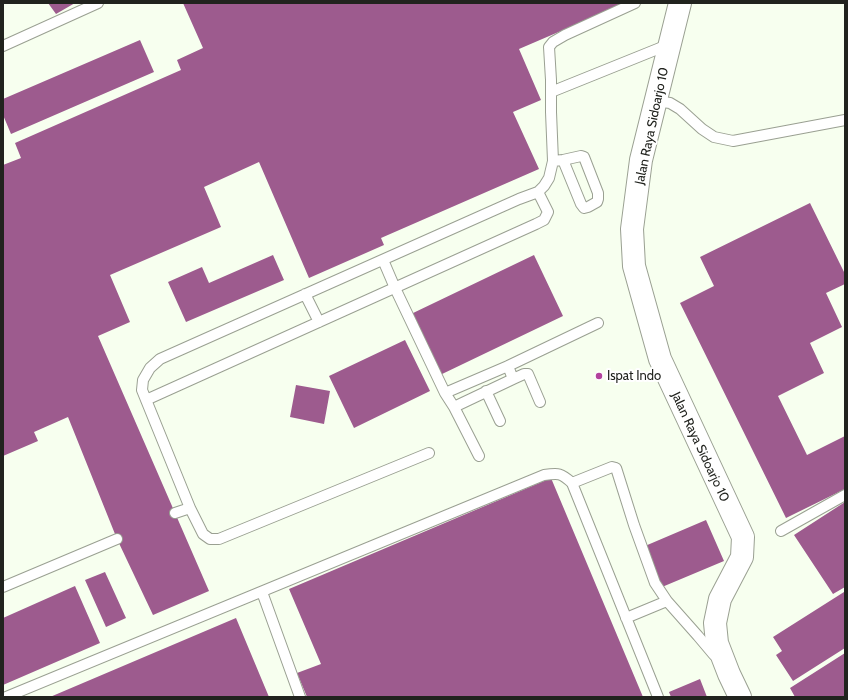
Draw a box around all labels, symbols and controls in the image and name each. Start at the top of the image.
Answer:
street label: Jalan Raya Sidoarjo 10 [632,66,672,186]
place label: Ispat Indo [607,368,661,384]
marker: Ispat Indo [594,371,604,381]
street label: Jalan Raya Sidoarjo 10 [668,390,732,504]

